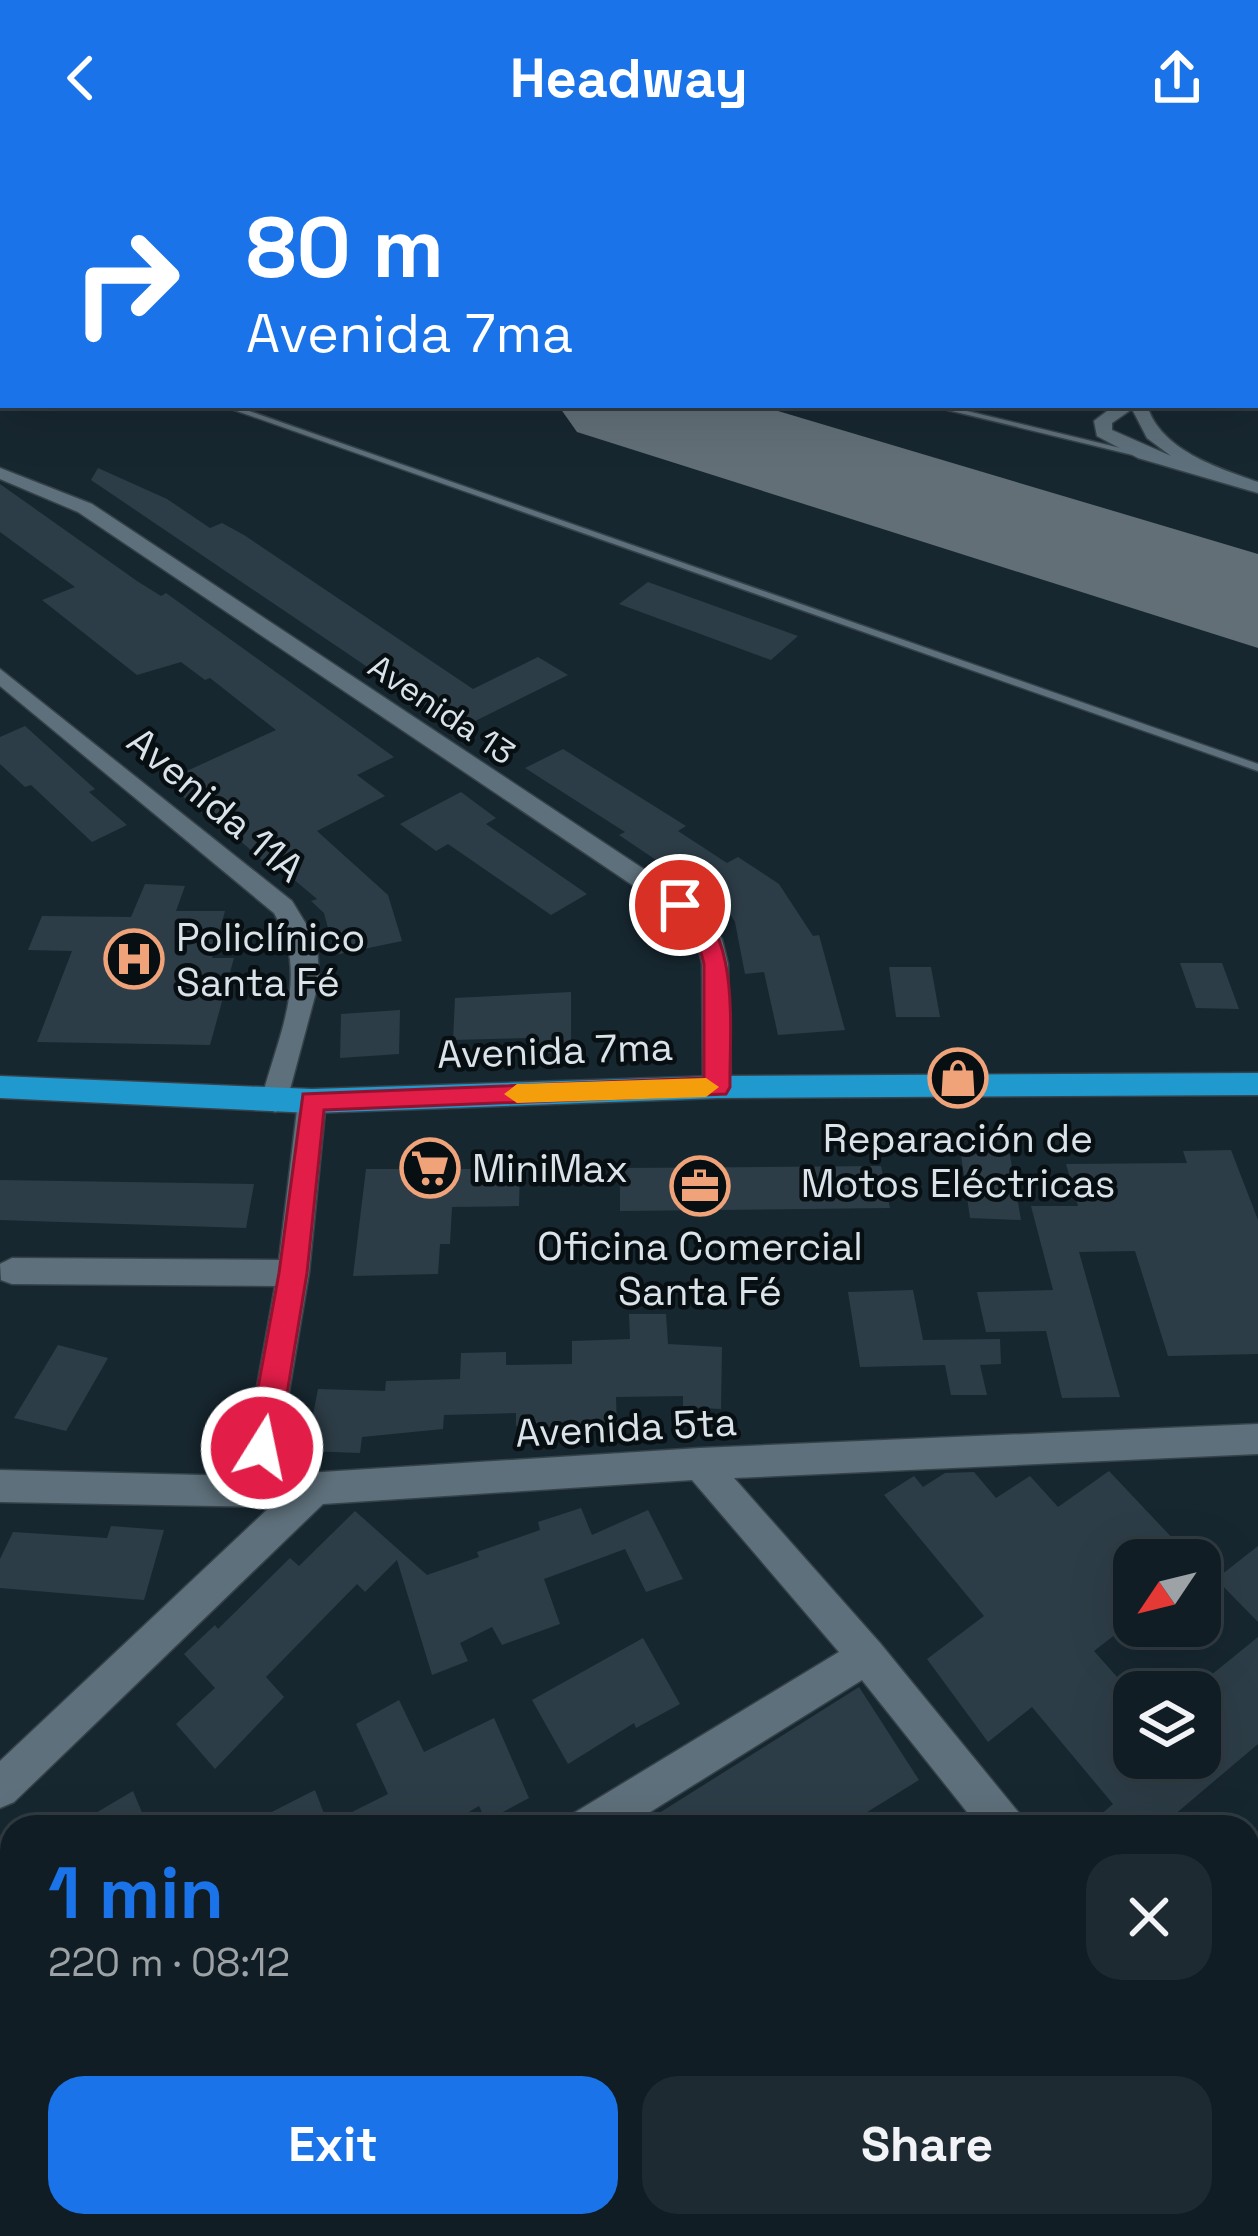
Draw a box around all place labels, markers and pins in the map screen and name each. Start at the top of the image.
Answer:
pin [629,854,731,956]
place label: Policlínico Santa Fé [176,913,365,1007]
hospital icon: Policlínico Santa Fé [103,928,165,990]
shop icon: Reparación de Motos Eléctricas [927,1047,989,1109]
place label: Reparación de Motos Eléctricas [801,1114,1115,1208]
supermarket icon: MiniMax [399,1137,461,1199]
place label: MiniMax [472,1144,628,1193]
office icon: Oficina Comercial Santa Fé [669,1155,731,1217]
place label: Oficina Comercial Santa Fé [537,1222,863,1316]

